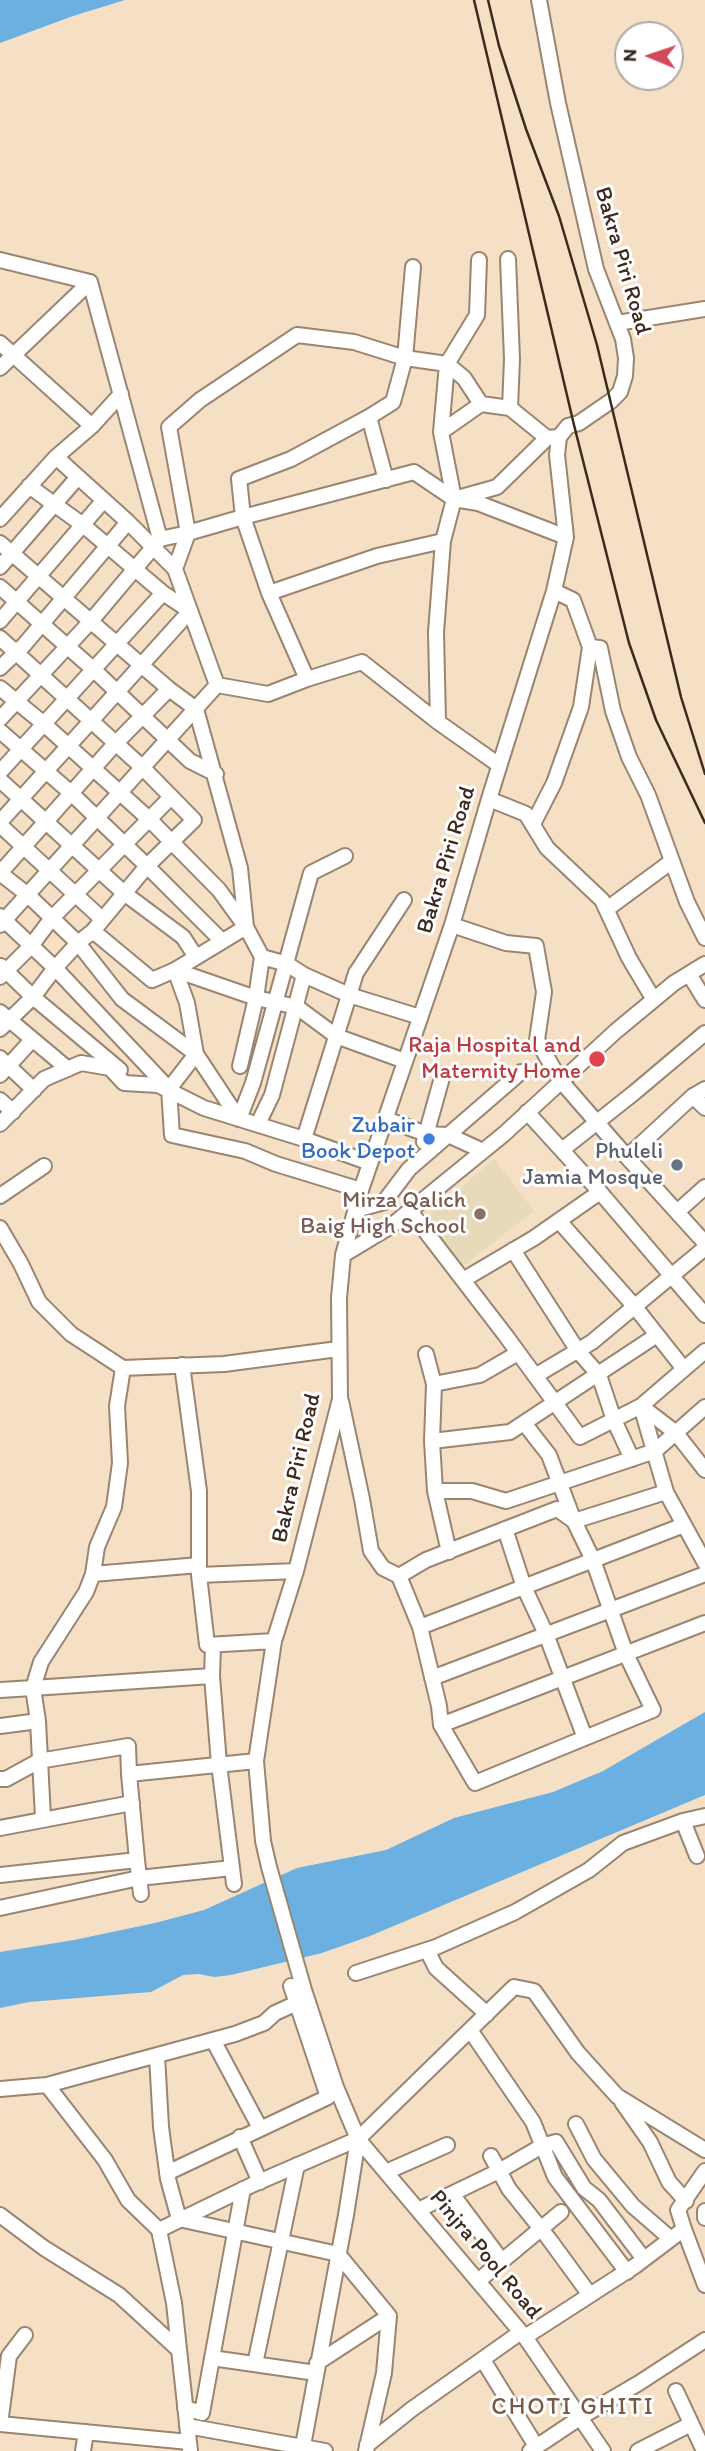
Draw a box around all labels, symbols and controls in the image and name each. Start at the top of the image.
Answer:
north arrow [614,21,684,91]
text: N [618,49,641,62]
street label: Bakra Piri Road [588,184,656,338]
street label: Bakra Piri Road [411,783,483,937]
place label: Raja Hospital and Maternity Home [408,1032,581,1086]
marker: Raja Hospital and Maternity Home [587,1049,607,1069]
place label: Zubair Book Depot [301,1112,415,1166]
marker: Zubair Book Depot [421,1131,437,1147]
place label: Phuleli Jamia Mosque [522,1138,663,1192]
marker: Phuleli Jamia Mosque [669,1157,685,1173]
place label: Mirza Qalich Baig High School [300,1187,466,1241]
marker: Mirza Qalich Baig High School [472,1206,488,1222]
street label: Bakra Piri Road [266,1391,328,1545]
street label: Pinjra Pool Road [423,2185,547,2325]
district label: CHOTI GHITI [495,2394,651,2422]

